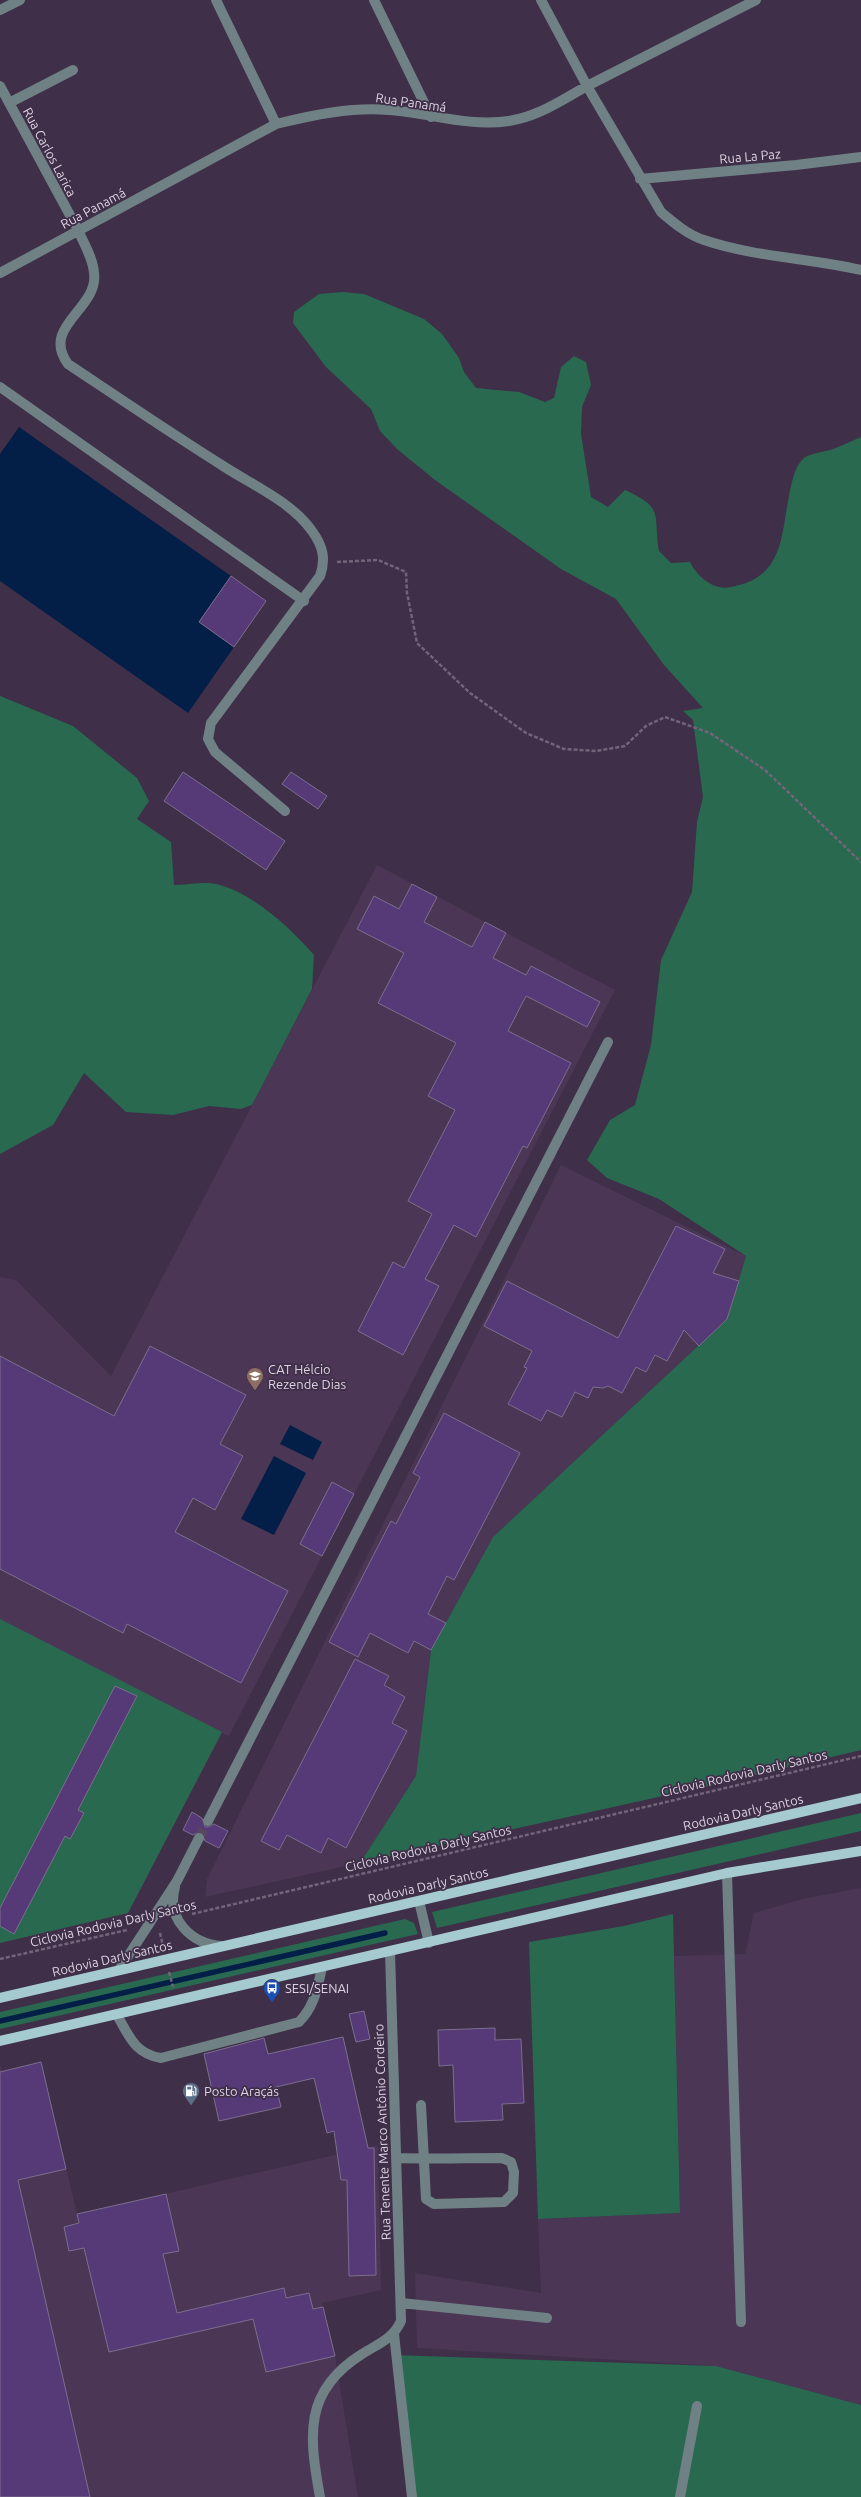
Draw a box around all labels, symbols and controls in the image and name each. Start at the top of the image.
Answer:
street label: Rua Panamá [375,90,447,114]
street label: Rua Carlos Larica [21,105,79,199]
street label: Rua La Paz [719,146,781,166]
street label: Rua Panamá [58,185,128,231]
place label: CAT Hélcio Rezende Dias [268,1362,346,1391]
school or university icon: CAT Hélcio Rezende Dias [245,1366,265,1391]
street label: Ciclovia Rodovia Darly Santos [660,1747,829,1799]
street label: Rodovia Darly Santos [682,1791,805,1833]
street label: Ciclovia Rodovia Darly Santos [344,1822,513,1874]
street label: Rodovia Darly Santos [367,1864,490,1906]
street label: Ciclovia Rodovia Darly Santos [29,1897,198,1949]
street label: Rodovia Darly Santos [51,1937,174,1979]
bus stop icon: SESI/SENAI [262,1978,282,2003]
place label: SESI/SENAI [285,1981,349,1995]
street label: Rua Tenente Marco Antônio Cordeiro [371,2024,393,2240]
fuel station icon: Posto Araçás [181,2081,201,2106]
place label: Posto Araçás [204,2084,279,2098]

